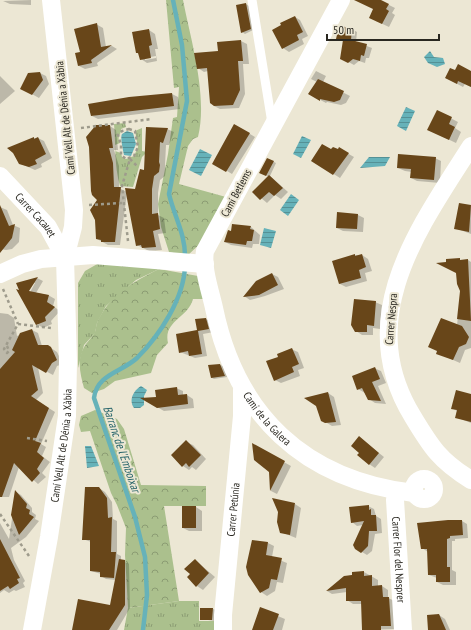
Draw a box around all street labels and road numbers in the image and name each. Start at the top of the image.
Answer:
street label: Camí Vell Alt de Dénia a Xàbia [52,61,78,175]
street label: Camí Betlems [218,167,254,219]
street label: Carrer Cacauet [12,190,59,240]
street label: Carrer Nespra [382,293,400,345]
street label: Camí Vell Alt de Dénia a Xàbia [47,389,74,503]
street label: Camí de la Galera [240,389,294,448]
street label: Carrer Petúnia [224,482,243,537]
street label: Carrer Flor del Nesprer [389,516,408,603]

